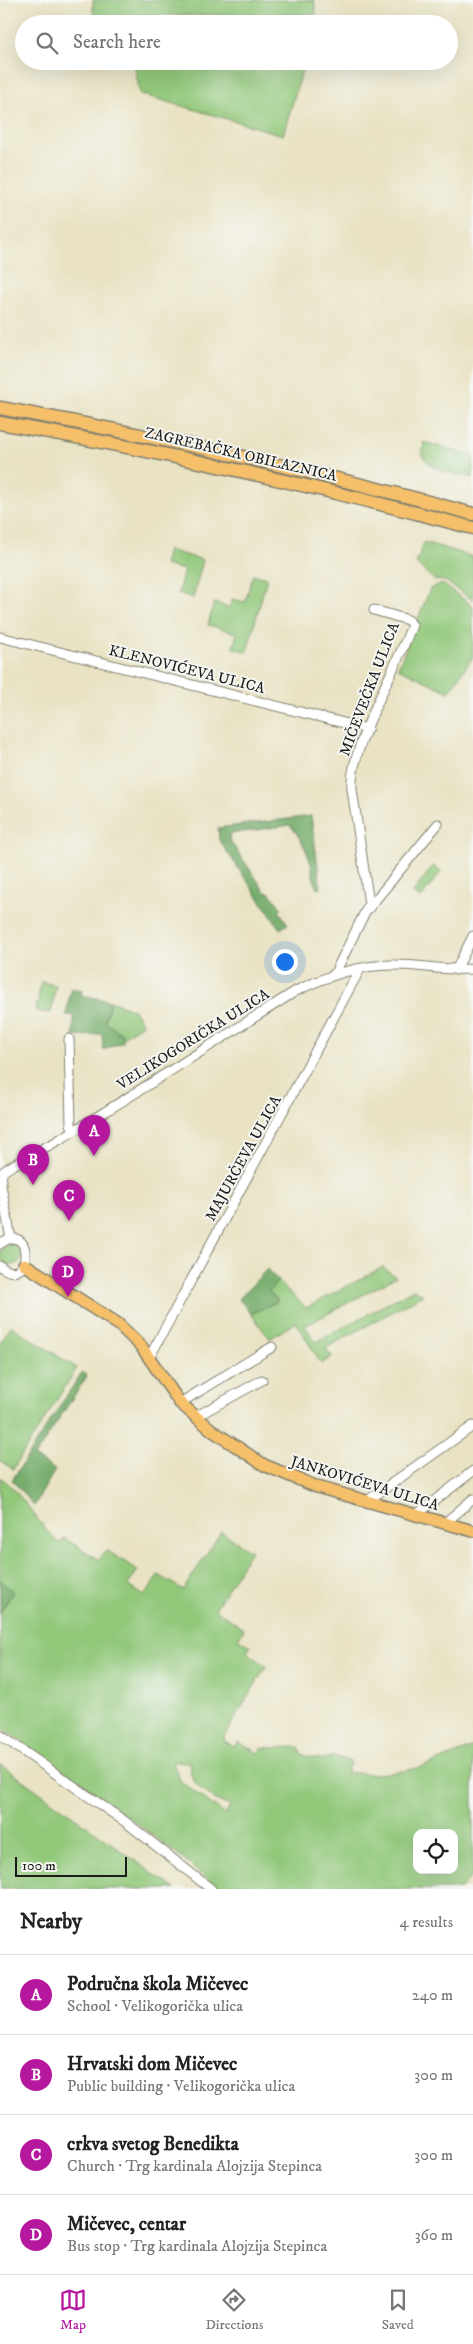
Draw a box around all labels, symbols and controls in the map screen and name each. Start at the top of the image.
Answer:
search box [15,15,458,70]
icon: search [33,29,61,57]
text: Search here [73,31,161,54]
street label: ZAGREBAČKA OBILAZNICA [143,422,339,486]
street label: MIČEVEČKA ULICA [334,619,404,759]
street label: KLENOVIĆEVA ULICA [107,640,268,698]
your location [272,949,298,975]
street label: VELIKOGORIČKA ULICA [112,984,273,1095]
street label: MAJURČEVA ULICA [200,1091,286,1224]
pin: A [78,1115,110,1156]
pin: B [17,1144,49,1185]
pin: C [53,1180,85,1221]
pin: D [52,1256,84,1297]
street label: JANKOVIĆEVA ULICA [287,1450,442,1515]
map controls [413,1829,458,1874]
button: locate [413,1829,458,1874]
scale bar [15,1854,128,1877]
text: 100 m [22,1857,56,1875]
text: Nearby [20,1909,82,1935]
text: 4 results [400,1912,453,1932]
text: Područna škola Mičevec [67,1973,248,1996]
text: A [31,1985,41,2005]
text: 240 m [412,1985,453,2005]
text: School · Velikogorička ulica [67,1996,243,2016]
text: Hrvatski dom Mičevec [67,2053,237,2076]
text: B [31,2065,41,2085]
text: 300 m [414,2065,453,2085]
text: Public building · Velikogorička ulica [67,2076,295,2096]
text: crkva svetog Benedikta [67,2133,239,2156]
text: C [31,2145,41,2165]
text: 300 m [414,2145,453,2165]
text: Church · Trg kardinala Alojzija Stepinca [67,2156,322,2176]
text: Mičevec, centar [67,2213,186,2236]
text: D [30,2225,42,2245]
text: 360 m [415,2225,453,2245]
text: Bus stop · Trg kardinala Alojzija Stepinca [67,2236,327,2256]
tab: Map [59,2286,87,2334]
tab: Directions [205,2286,263,2334]
tab: Saved [382,2286,414,2334]

